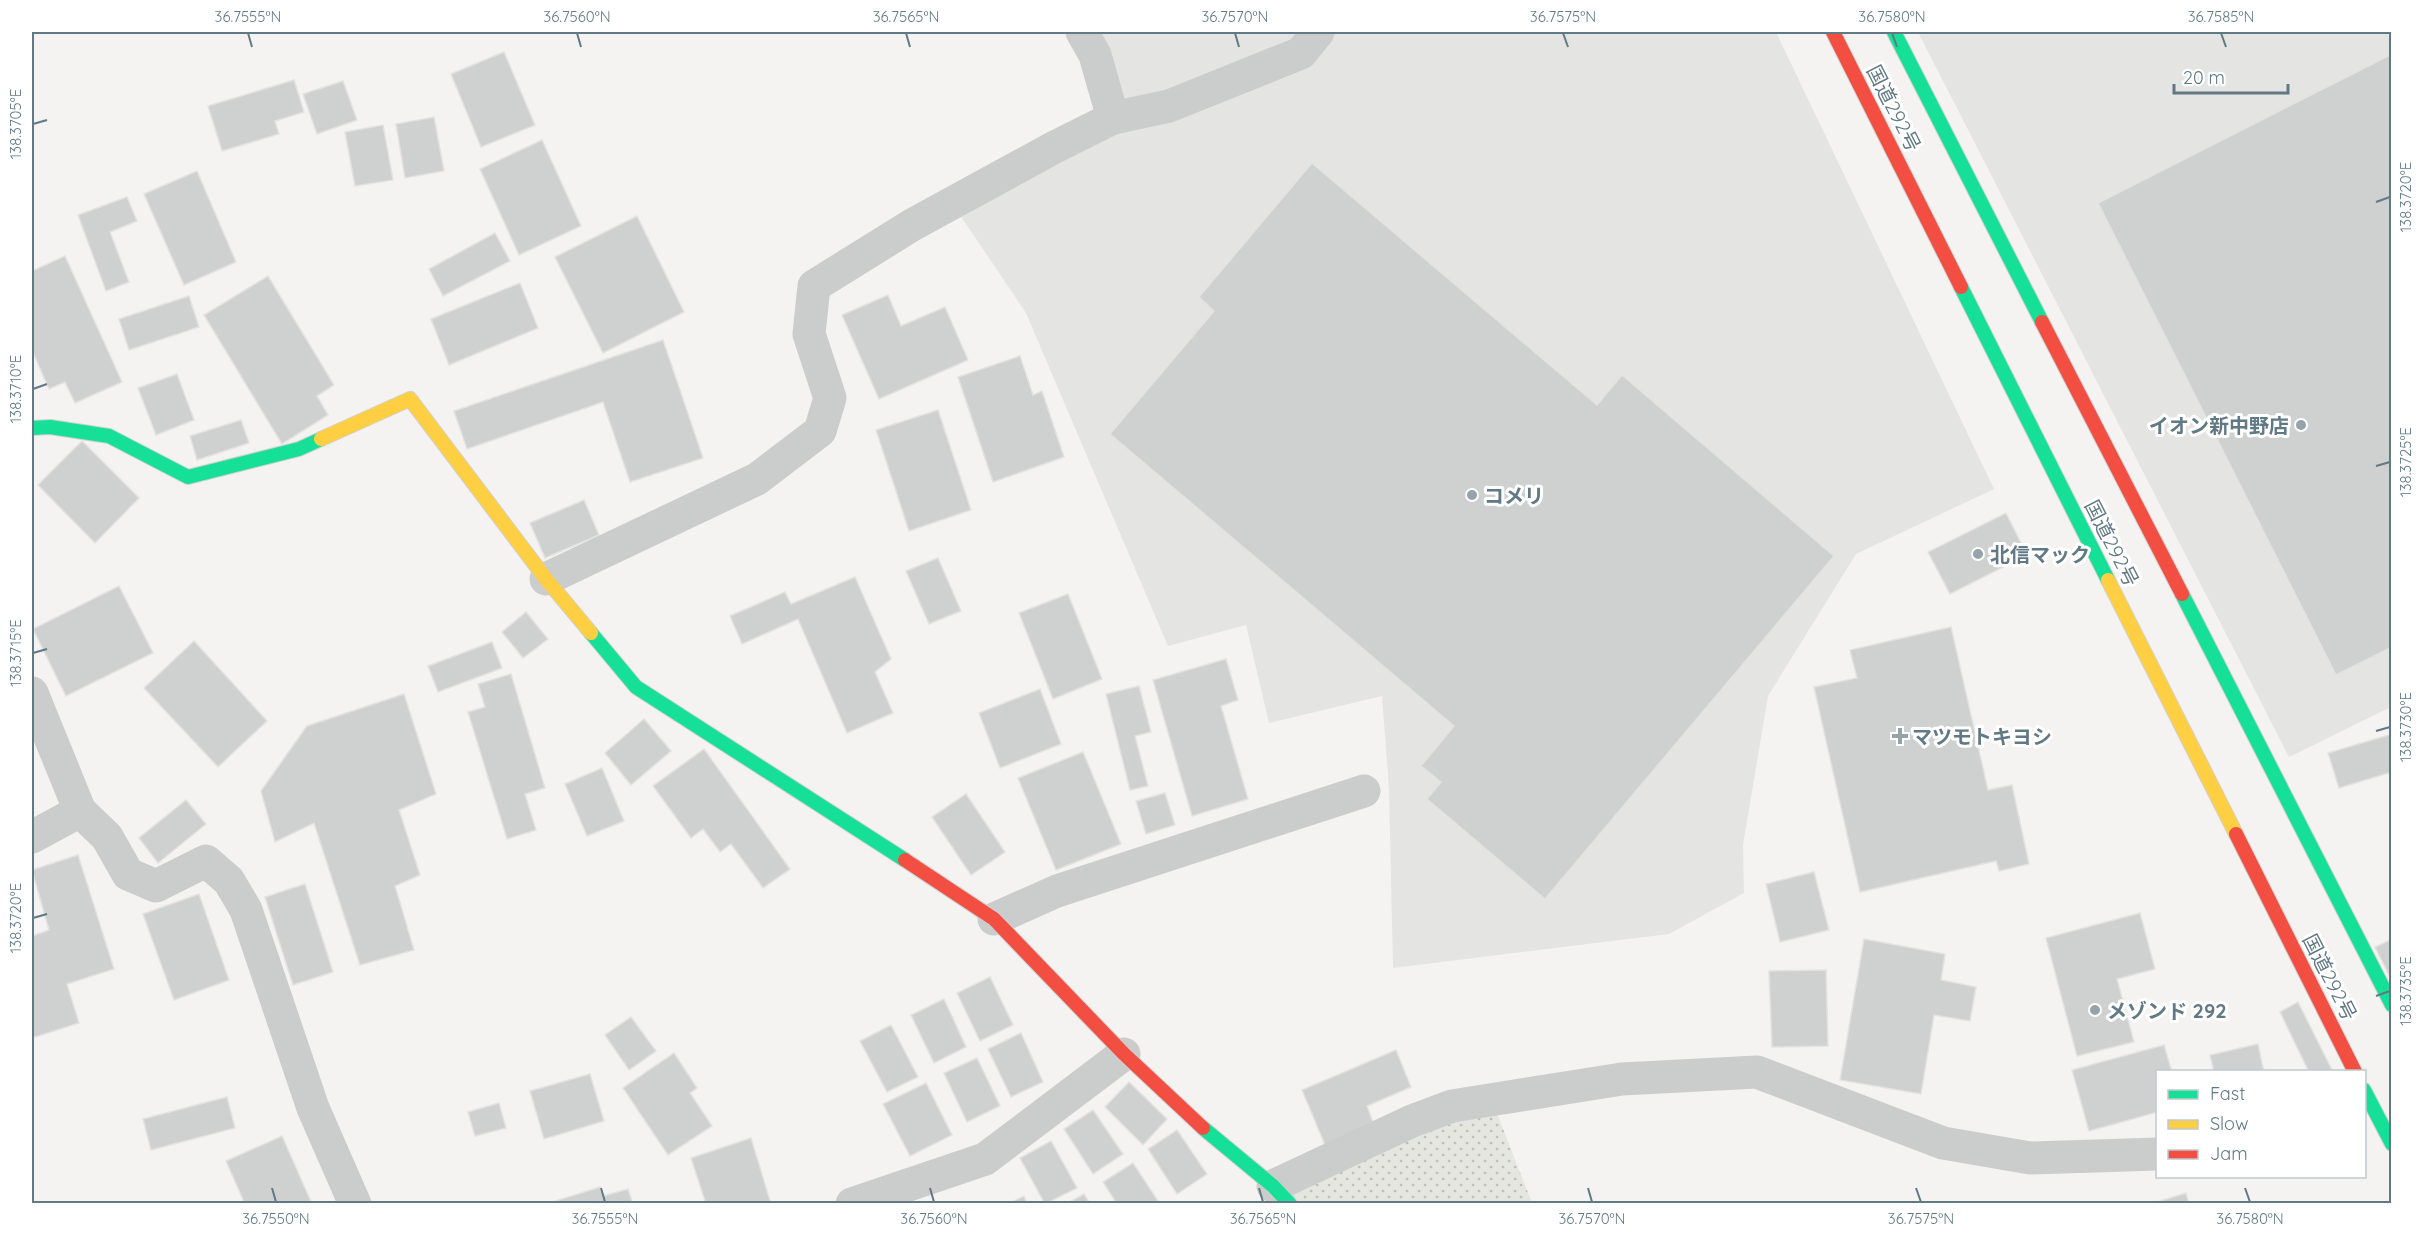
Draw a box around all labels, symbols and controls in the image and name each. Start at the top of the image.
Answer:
text: 36.7555°N [215,7,281,26]
text: 36.7560°N [543,7,611,26]
text: 36.7565°N [873,7,939,26]
text: 36.7570°N [1201,7,1269,26]
text: 36.7575°N [1530,7,1596,26]
text: 36.7580°N [1858,7,1926,26]
text: 36.7585°N [2188,7,2254,26]
scale bar [2174,57,2288,95]
street label: 国道292号 [1862,61,1926,155]
text: 20 m [2183,66,2225,89]
text: 138.3705°E [6,89,25,159]
text: 138.3720°E [2396,162,2415,232]
text: 138.3710°E [6,355,25,423]
place label: イオン新中野店 [2149,413,2289,438]
marker: イオン新中野店 [2294,418,2308,432]
text: 138.3725°E [2396,427,2415,497]
place label: コメリ [1484,483,1544,508]
marker: コメリ [1465,488,1479,502]
street label: 国道292号 [2080,496,2144,590]
place label: 北信マック [1990,542,2090,567]
marker: 北信マック [1971,547,1985,561]
text: 138.3715°E [6,619,25,687]
text: 138.3730°E [2396,692,2415,762]
place label: マツモトキヨシ [1912,724,2052,749]
marker: マツモトキヨシ [1893,729,1907,743]
text: 138.3720°E [6,883,25,953]
street label: 国道292号 [2298,930,2362,1024]
text: 138.3735°E [2396,956,2415,1026]
place label: メゾンド 292 [2107,998,2227,1023]
marker: メゾンド 292 [2088,1003,2102,1017]
legend [2156,1070,2366,1178]
text: Fast [2210,1082,2245,1105]
text: Slow [2210,1112,2248,1135]
text: Jam [2210,1142,2248,1165]
text: 36.7550°N [242,1209,310,1228]
text: 36.7555°N [572,1209,638,1228]
text: 36.7560°N [900,1209,968,1228]
text: 36.7565°N [1230,1209,1296,1228]
text: 36.7570°N [1558,1209,1626,1228]
text: 36.7575°N [1888,1209,1954,1228]
text: 36.7580°N [2216,1209,2284,1228]

